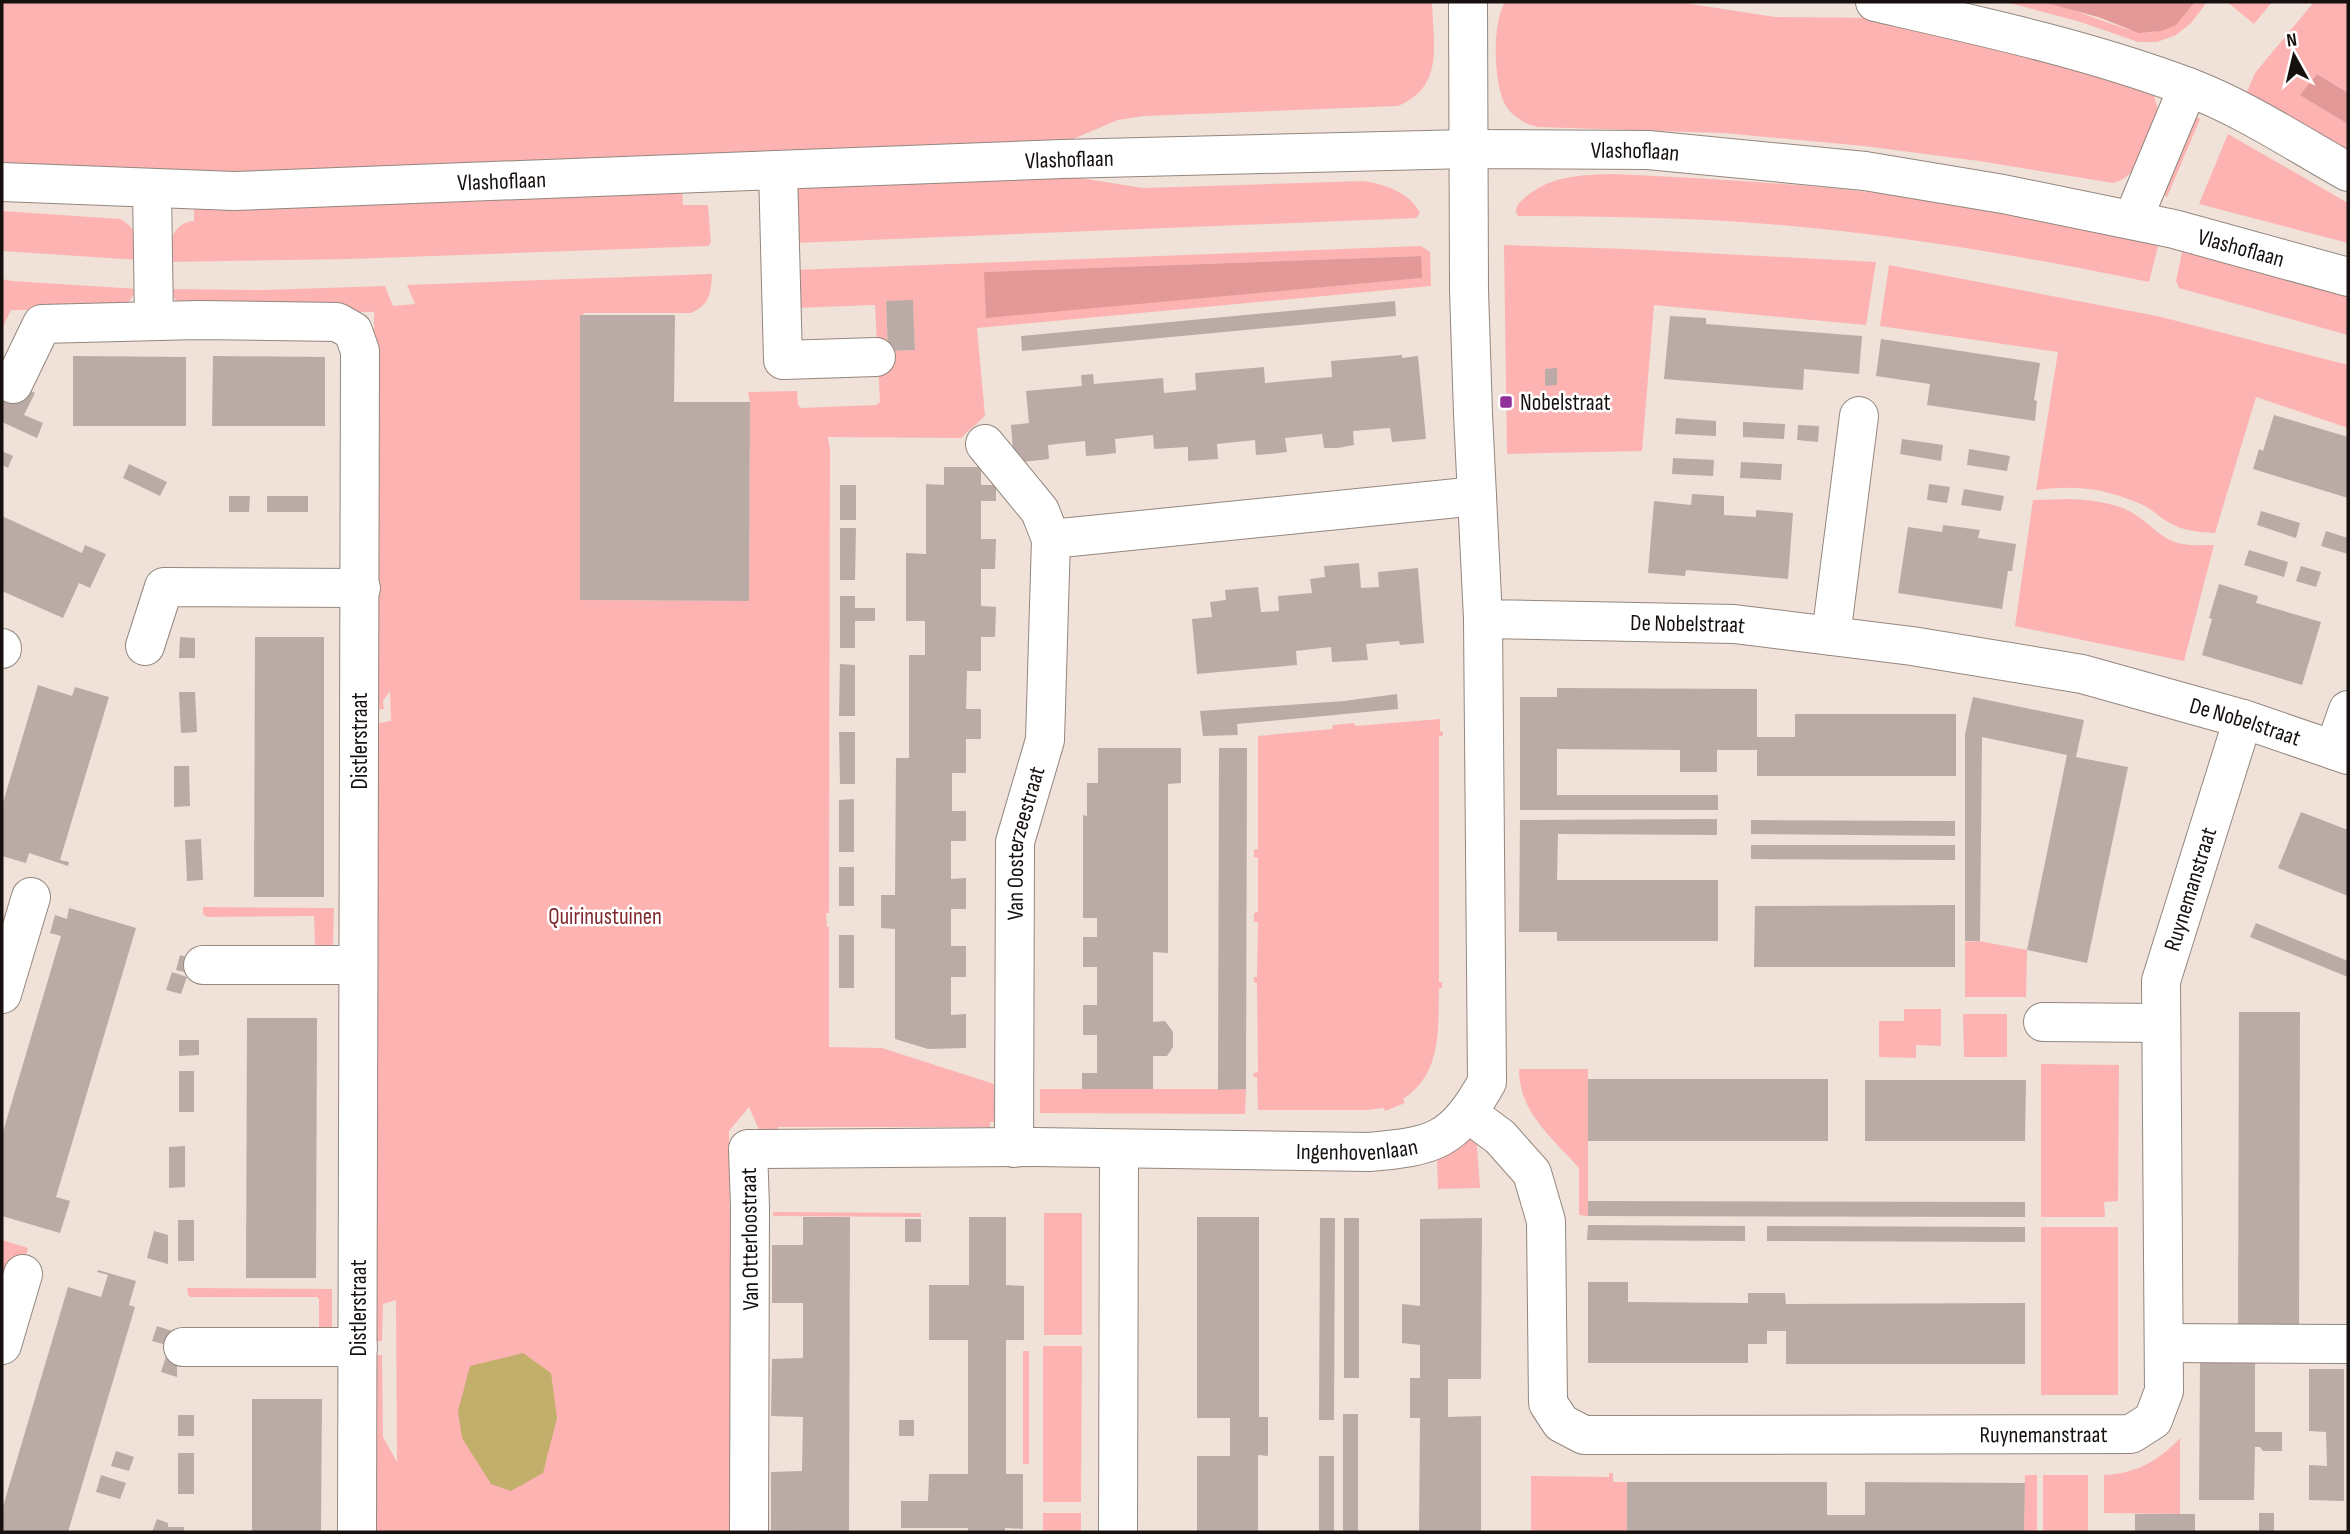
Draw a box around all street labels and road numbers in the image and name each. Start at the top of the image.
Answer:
street label: Vlashoflaan [1591,137,1681,168]
street label: Vlashoflaan [1024,145,1114,175]
street label: Vlashoflaan [457,166,547,197]
street label: Vlashoflaan [2194,223,2287,274]
street label: De Nobelstraat [1630,609,1747,640]
street label: De Nobelstraat [2186,692,2304,753]
street label: Distlerstraat [346,693,374,789]
street label: Van Oosterzeestraat [1002,763,1051,920]
street label: Ruynemanstraat [2158,824,2223,955]
street label: Ingenhovenlaan [1296,1133,1420,1167]
street label: Van Otterloostraat [735,1167,765,1311]
street label: Distlerstraat [345,1260,373,1356]
street label: Ruynemanstraat [1979,1421,2107,1449]

